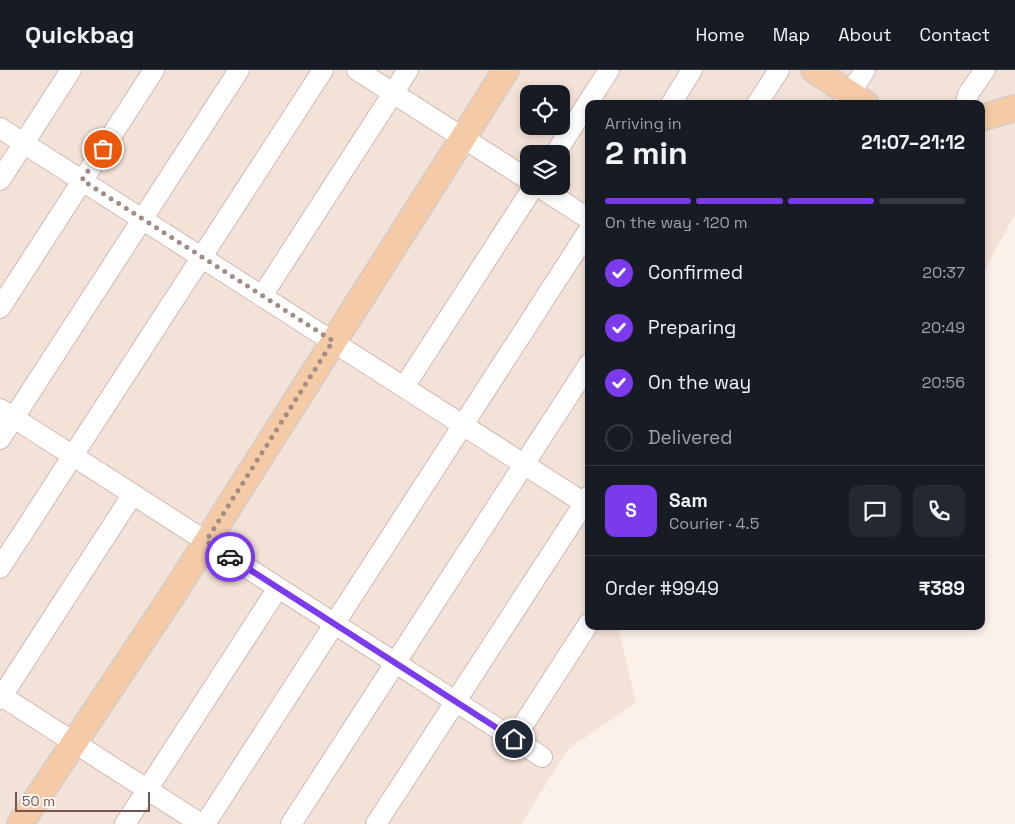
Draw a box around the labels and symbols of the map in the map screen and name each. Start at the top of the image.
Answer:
pin [82,128,124,170]
courier [205,532,255,582]
pin [493,718,535,760]
scale bar [15,789,150,812]

